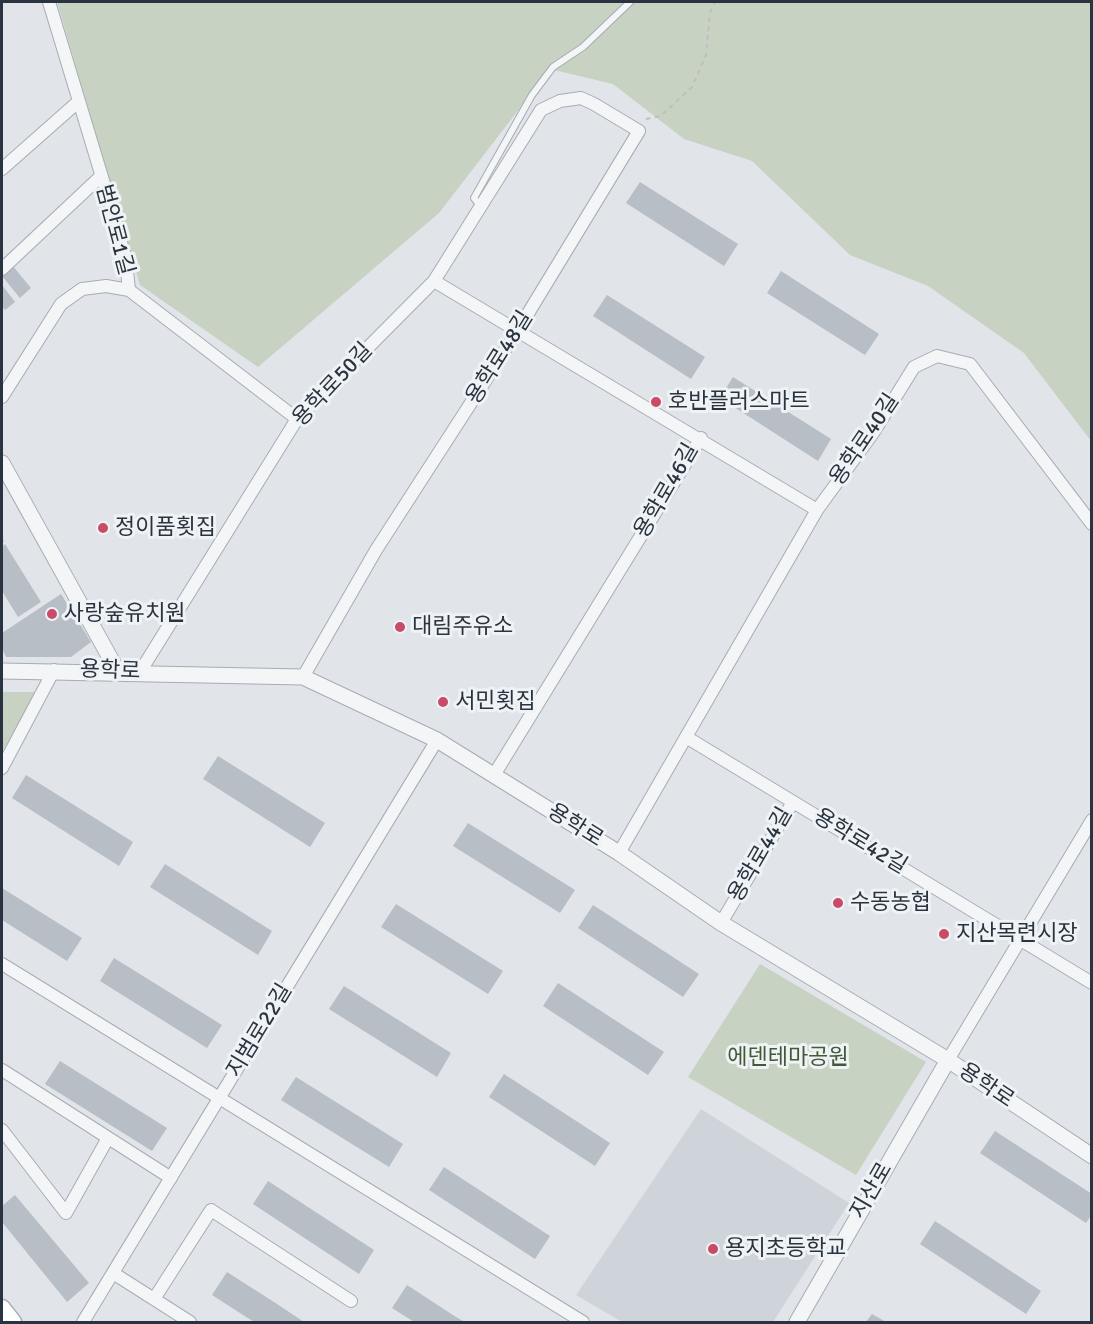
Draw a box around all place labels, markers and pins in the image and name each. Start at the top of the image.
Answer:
place label: 호반플러스마트 [668,389,810,415]
marker: 호반플러스마트 [649,395,663,409]
place label: 정이품횟집 [115,515,216,541]
marker: 정이품횟집 [96,521,110,535]
place label: 사랑숲유치원 [64,601,185,627]
marker: 사랑숲유치원 [45,607,59,621]
place label: 대림주유소 [412,614,513,640]
marker: 대림주유소 [393,620,407,634]
place label: 서민횟집 [455,689,536,715]
marker: 서민횟집 [436,695,450,709]
place label: 수동농협 [850,890,931,916]
marker: 수동농협 [831,896,845,910]
place label: 지산목련시장 [956,921,1077,947]
marker: 지산목련시장 [937,927,951,941]
place label: 용지초등학교 [725,1236,846,1262]
marker: 용지초등학교 [706,1242,720,1256]

